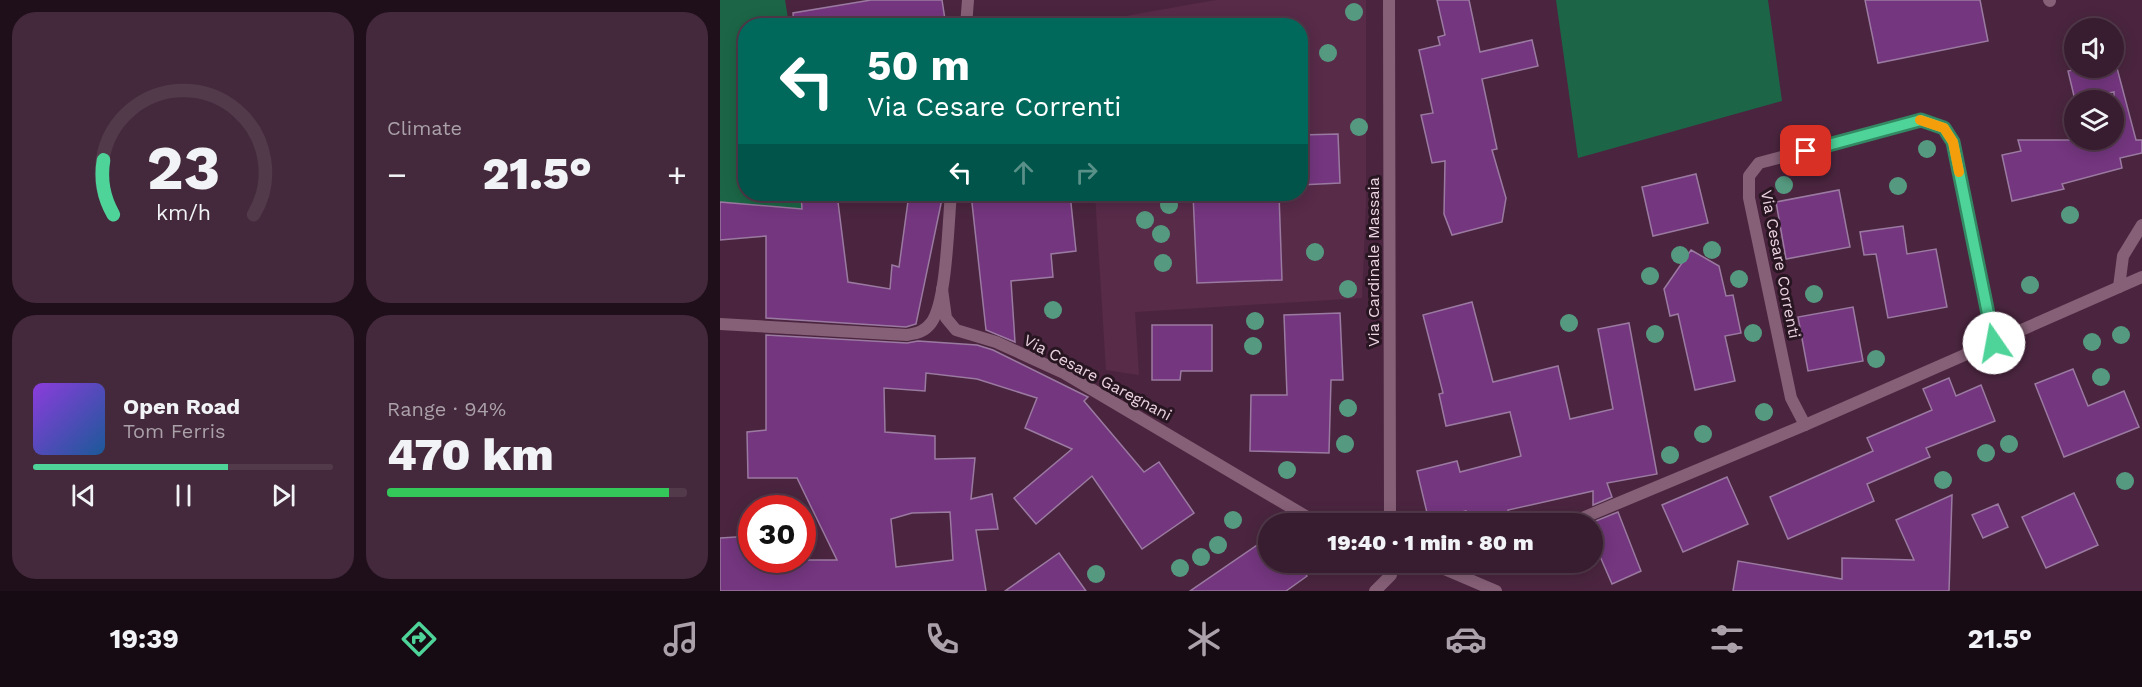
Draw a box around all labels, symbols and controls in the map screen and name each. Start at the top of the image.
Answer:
map controls [2064,18,2124,150]
button: sound [2064,18,2124,78]
text: 50 m [867,41,970,90]
icon: left [768,42,846,120]
button: layers [2064,90,2124,150]
text: Via Cesare Correnti [867,91,1121,123]
text: Climate [387,116,462,140]
pin [1780,125,1831,176]
text: 23 [146,131,220,204]
icon: arrive [1789,134,1822,167]
text: 21.5° [482,147,592,200]
text: − [387,155,407,194]
text: + [667,155,687,194]
icon: left [944,156,977,189]
icon: ahead [1007,156,1040,189]
icon: right [1070,156,1103,189]
street label: Via Cardinale Massaia [1364,177,1383,347]
street label: Via Cesare Correnti [1757,188,1804,340]
text: km/h [155,200,211,225]
position arrow [1962,311,2026,375]
street label: Via Cesare Garegnani [1020,330,1175,425]
text: Open Road [123,394,240,419]
text: Range · 94% [387,397,506,421]
text: Tom Ferris [123,419,226,443]
text: 470 km [387,428,554,481]
icon: previous [67,479,100,512]
icon: pause [167,479,200,512]
icon: next [267,479,300,512]
speed limit sign: 30 [738,495,816,573]
text: 19:40 · 1 min · 80 m [1327,530,1534,555]
icon: directions [398,618,440,660]
icon: music [660,618,702,660]
icon: phone [921,618,963,660]
icon: climate [1183,618,1225,660]
icon: car [1445,618,1487,660]
icon: filters [1706,618,1748,660]
text: 19:39 [110,623,179,655]
text: 21.5° [1968,623,2032,655]

